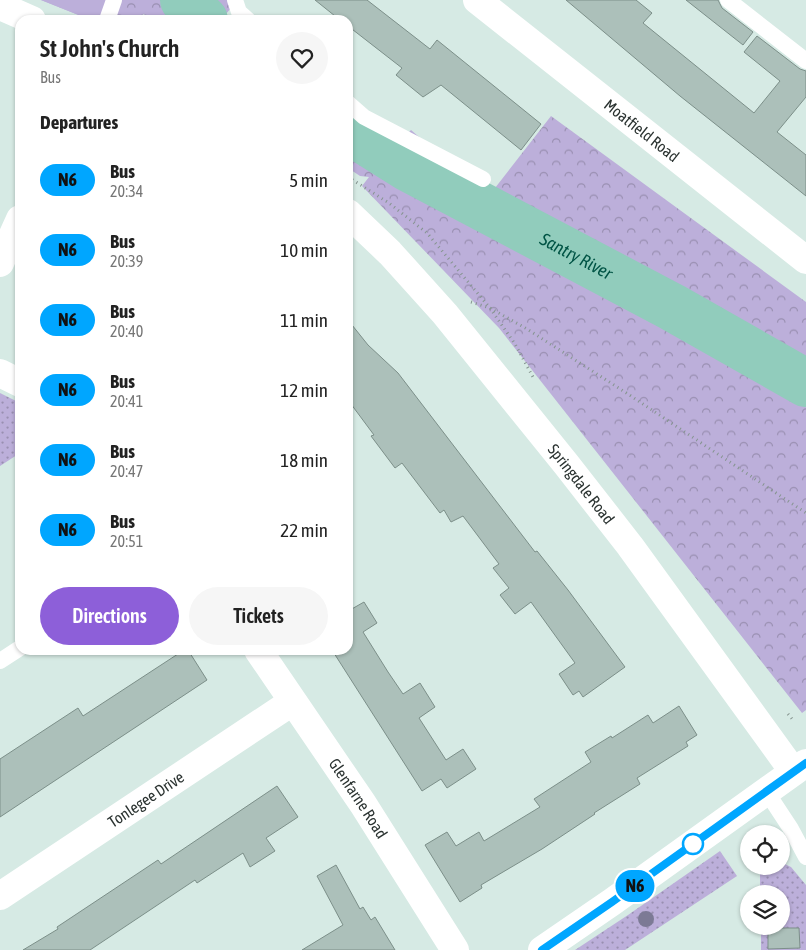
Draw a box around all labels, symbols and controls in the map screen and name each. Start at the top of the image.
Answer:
button: heart [276,32,328,84]
text: St John's Church [40,35,179,62]
text: Bus [40,68,61,86]
street label: Moatfield Road [601,95,683,165]
text: Departures [40,111,118,133]
text: Bus [110,160,135,182]
text: N6 [58,169,77,190]
text: 5 min [289,169,328,191]
text: 20:34 [110,182,143,200]
water label: Santry River [536,228,617,284]
text: Bus [110,230,135,252]
text: N6 [58,239,77,260]
text: 10 min [280,239,328,261]
text: 20:39 [110,252,143,270]
text: Bus [110,300,135,322]
text: N6 [58,309,77,330]
text: 11 min [280,309,328,331]
text: 20:40 [110,322,143,340]
text: Bus [110,370,135,392]
text: N6 [58,379,77,400]
text: 12 min [280,379,328,401]
text: 20:41 [110,392,143,410]
text: Bus [110,440,135,462]
street label: Springdale Road [545,440,618,527]
text: N6 [58,449,77,470]
text: 18 min [280,449,328,471]
text: 20:47 [110,462,143,480]
text: Bus [110,510,135,532]
text: N6 [58,519,77,540]
text: 22 min [280,519,328,541]
text: 20:51 [110,532,143,550]
button: Directions [40,587,179,645]
button: Tickets [189,587,328,645]
street label: Glenfarne Road [325,755,391,841]
street label: Tonlegee Drive [105,768,187,831]
map controls [740,825,790,935]
button: locate [740,825,790,875]
unlabelled marker [682,833,704,855]
line badge: N6 [612,870,658,902]
text: N6 [625,875,645,896]
button: layers [740,885,790,935]

